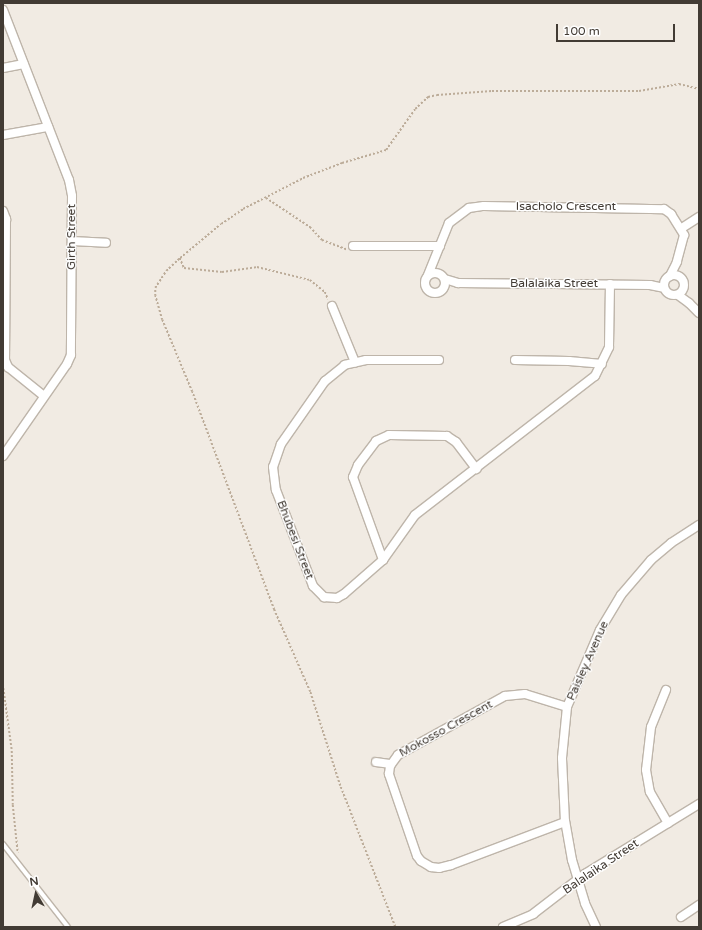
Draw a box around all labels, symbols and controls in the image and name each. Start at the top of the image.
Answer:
scale bar [558,16,677,42]
text: 100 m [563,24,600,38]
street label: Isacholo Crescent [516,200,616,214]
street label: Girth Street [65,204,79,270]
street label: Balalaika Street [510,277,598,291]
street label: Bhubesi Street [273,499,317,581]
street label: Paisley Avenue [564,619,612,703]
street label: Mokosso Crescent [397,697,495,761]
street label: Balalaika Street [560,836,642,898]
north arrow [16,874,56,914]
text: N [29,875,39,889]

